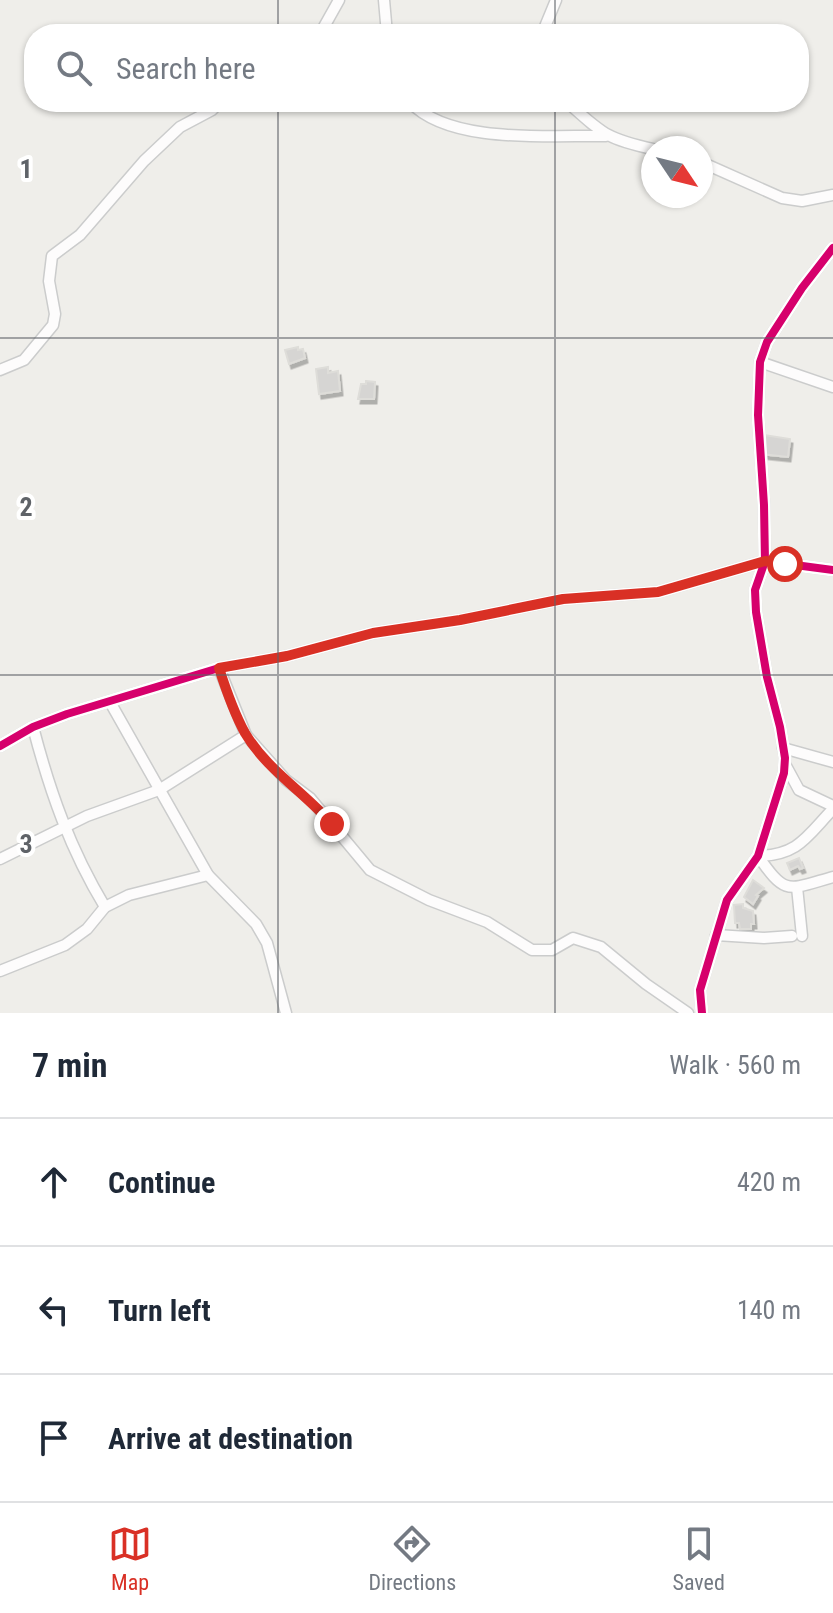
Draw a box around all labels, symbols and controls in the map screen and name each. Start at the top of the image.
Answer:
search box [24,24,809,112]
icon: search [52,46,96,90]
text: Search here [116,51,256,86]
north arrow [641,136,713,208]
text: 1 [19,154,33,184]
text: 2 [19,492,33,522]
route start [767,546,803,582]
route end [314,806,350,842]
text: 3 [19,829,33,859]
text: 7 min [32,1045,108,1085]
text: Walk · 560 m [669,1050,801,1080]
icon: ahead [32,1160,76,1204]
text: Continue [108,1165,215,1200]
text: 420 m [737,1167,801,1197]
icon: left [32,1288,76,1332]
text: Turn left [108,1293,211,1328]
text: 140 m [737,1295,801,1325]
icon: arrive [32,1416,76,1460]
text: Arrive at destination [108,1421,353,1456]
tab: Map [108,1522,152,1595]
tab: Directions [368,1522,456,1595]
tab: Saved [673,1522,725,1595]

